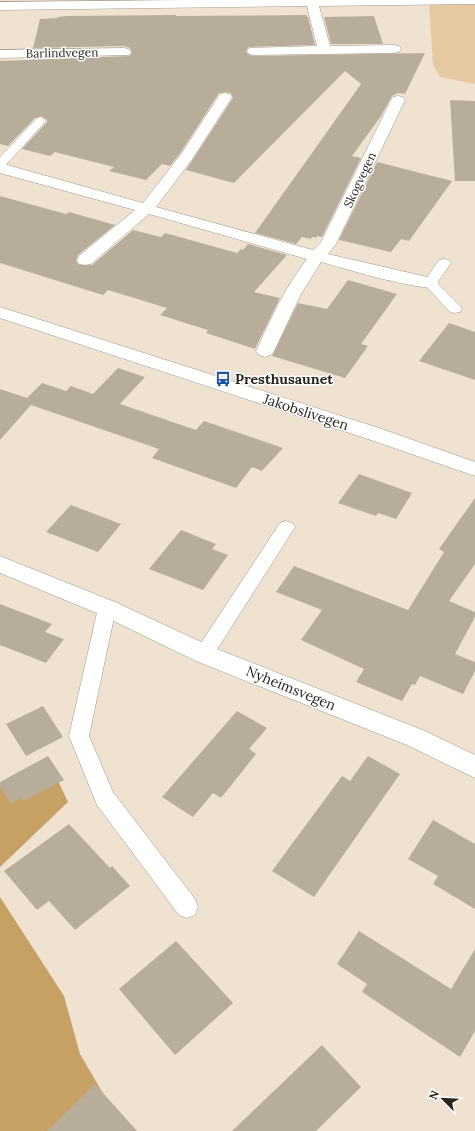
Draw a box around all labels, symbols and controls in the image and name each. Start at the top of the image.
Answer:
street label: Barlindvegen [26,44,98,61]
street label: Skogvegen [340,150,379,210]
bus stop icon: Presthusaunet [214,370,232,388]
place label: Presthusaunet [235,370,333,388]
street label: Jakobslivegen [260,389,351,434]
street label: Nyheimsvegen [244,662,339,714]
north arrow [423,1079,463,1119]
text: N [426,1088,442,1102]

